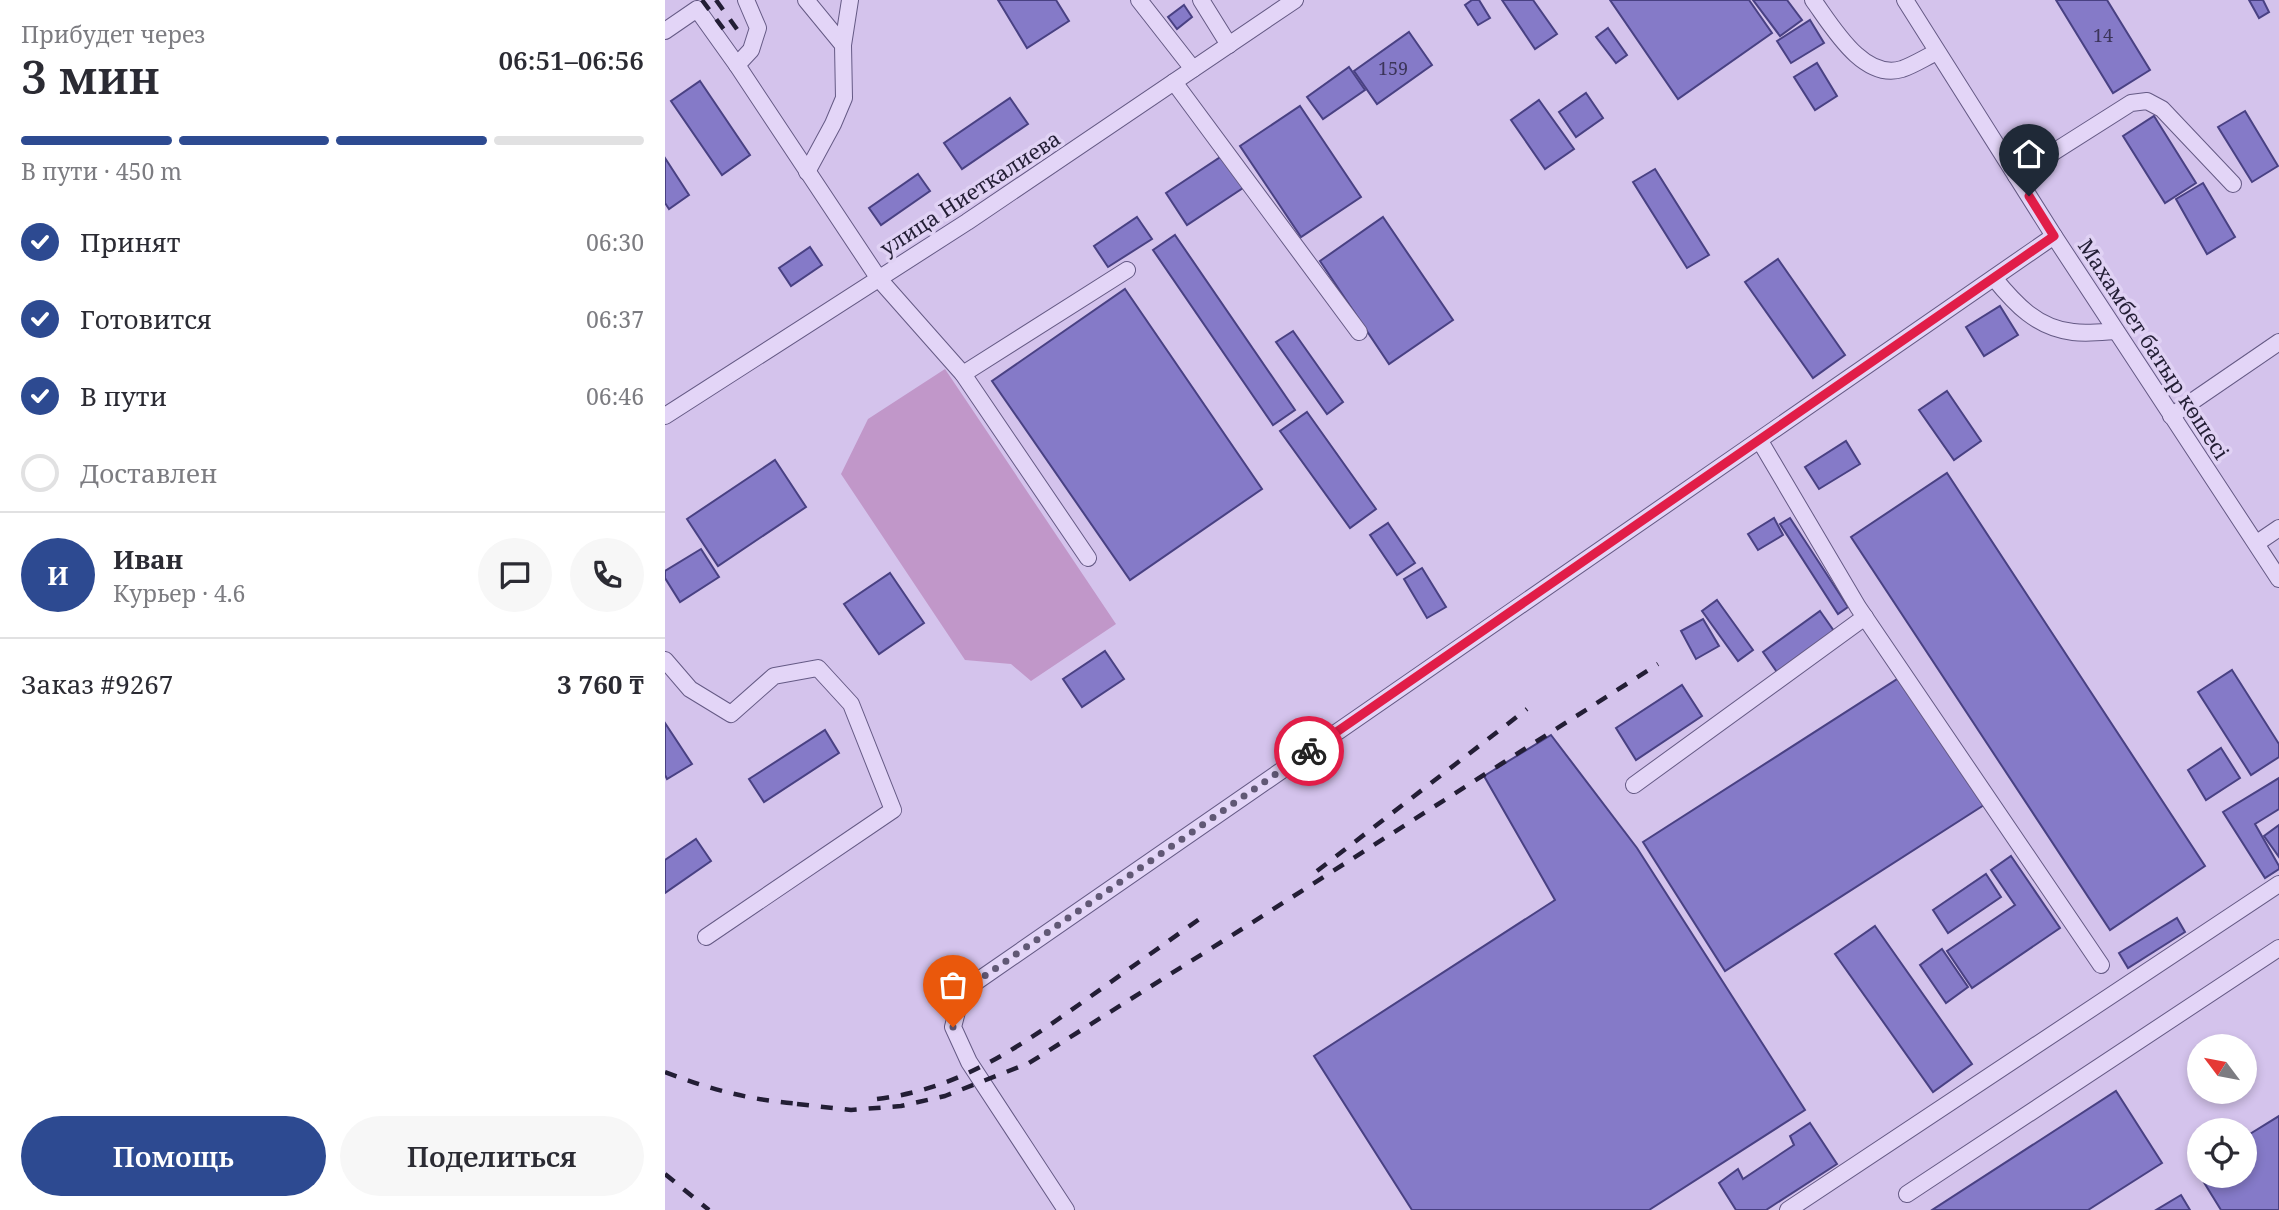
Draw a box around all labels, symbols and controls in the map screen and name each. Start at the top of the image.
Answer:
text: Прибудет через [21,18,205,50]
house number: 14 [2093,23,2113,47]
text: 06:51–06:56 [498,42,644,78]
text: 3 мин [21,45,160,107]
house number: 159 [1378,56,1408,80]
street label: улица Ниеткалиева [874,124,1066,262]
pin [1999,124,2059,196]
icon: home [2010,135,2048,173]
text: В пути · 450 m [21,155,182,187]
icon: check [21,223,59,261]
text: Принят [80,224,181,260]
text: 06:30 [586,226,644,258]
street label: Махамбет батыр көшесі [2072,233,2236,465]
icon: check [21,300,59,338]
text: Готовится [80,301,212,337]
text: 06:37 [586,303,644,335]
icon: check [21,377,59,415]
text: В пути [80,378,167,414]
text: 06:46 [586,380,644,412]
text: Доставлен [80,455,217,491]
button: chat [478,538,552,612]
button: phone [570,538,644,612]
text: Иван [113,541,183,577]
text: И [47,557,69,593]
text: Курьер · 4.6 [113,577,245,609]
text: Заказ #9267 [21,666,173,702]
text: 3 760 ₸ [557,666,644,702]
courier [1274,716,1344,786]
icon: bike [1290,732,1328,770]
pin [923,955,983,1027]
icon: bag [934,966,972,1004]
north arrow [2187,1034,2257,1104]
map controls [2187,1034,2257,1188]
button: Помощь [21,1116,326,1196]
button: Поделиться [340,1116,644,1196]
button: locate [2187,1118,2257,1188]

